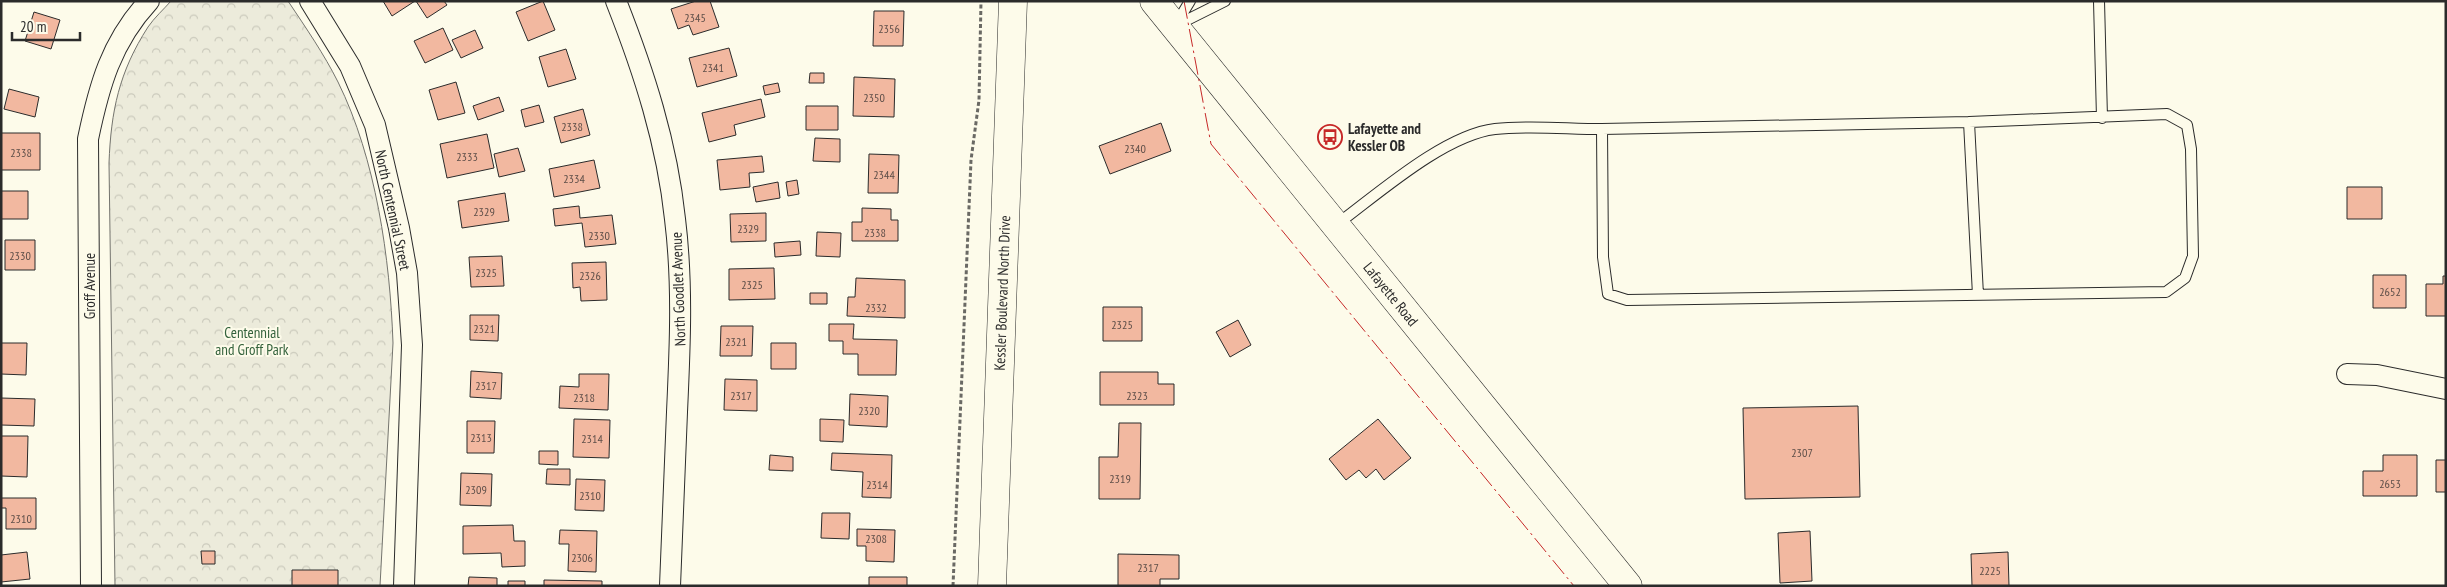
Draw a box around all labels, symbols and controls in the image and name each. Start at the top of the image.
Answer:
scale bar [12,10,80,42]
house number: 2345 [684,10,706,25]
text: 20 m [20,17,46,36]
house number: 2356 [878,21,900,36]
house number: 2341 [702,60,724,75]
house number: 2350 [863,90,885,105]
house number: 2338 [561,119,583,134]
place label: Lafayette and Kessler OB [1348,119,1421,155]
bus stop icon: Lafayette and Kessler OB [1317,124,1343,150]
house number: 2340 [1124,141,1146,156]
house number: 2338 [10,145,32,160]
street label: North Centennial Street [371,148,415,272]
house number: 2333 [456,149,478,164]
house number: 2344 [873,167,895,182]
house number: 2334 [563,171,585,186]
house number: 2329 [473,204,495,219]
street label: Kessler Boulevard North Drive [990,215,1014,371]
house number: 2329 [737,221,759,236]
house number: 2338 [864,225,886,240]
house number: 2330 [588,228,610,243]
street label: North Goodlet Avenue [667,232,689,346]
house number: 2330 [9,248,31,263]
street label: Groff Avenue [80,253,99,319]
street label: Lafayette Road [1359,258,1423,330]
house number: 2325 [475,265,497,280]
house number: 2326 [579,268,601,283]
house number: 2325 [741,277,763,292]
house number: 2652 [2379,284,2401,299]
house number: 2332 [865,300,887,315]
house number: 2325 [1111,317,1133,332]
house number: 2321 [473,321,495,336]
park label: Centennial and Groff Park [215,323,289,359]
house number: 2321 [725,334,747,349]
house number: 2317 [475,378,497,393]
house number: 2317 [730,388,752,403]
house number: 2323 [1126,388,1148,403]
house number: 2318 [573,390,595,405]
house number: 2320 [858,403,880,418]
house number: 2313 [470,430,492,445]
house number: 2314 [581,431,603,446]
house number: 2307 [1791,445,1813,460]
house number: 2319 [1109,471,1131,486]
house number: 2653 [2379,476,2401,491]
house number: 2314 [866,477,888,492]
house number: 2309 [465,482,487,497]
house number: 2310 [579,488,601,503]
house number: 2310 [10,511,32,526]
house number: 2308 [865,531,887,546]
house number: 2306 [571,550,593,565]
house number: 2317 [1137,560,1159,575]
house number: 2225 [1979,563,2001,578]

